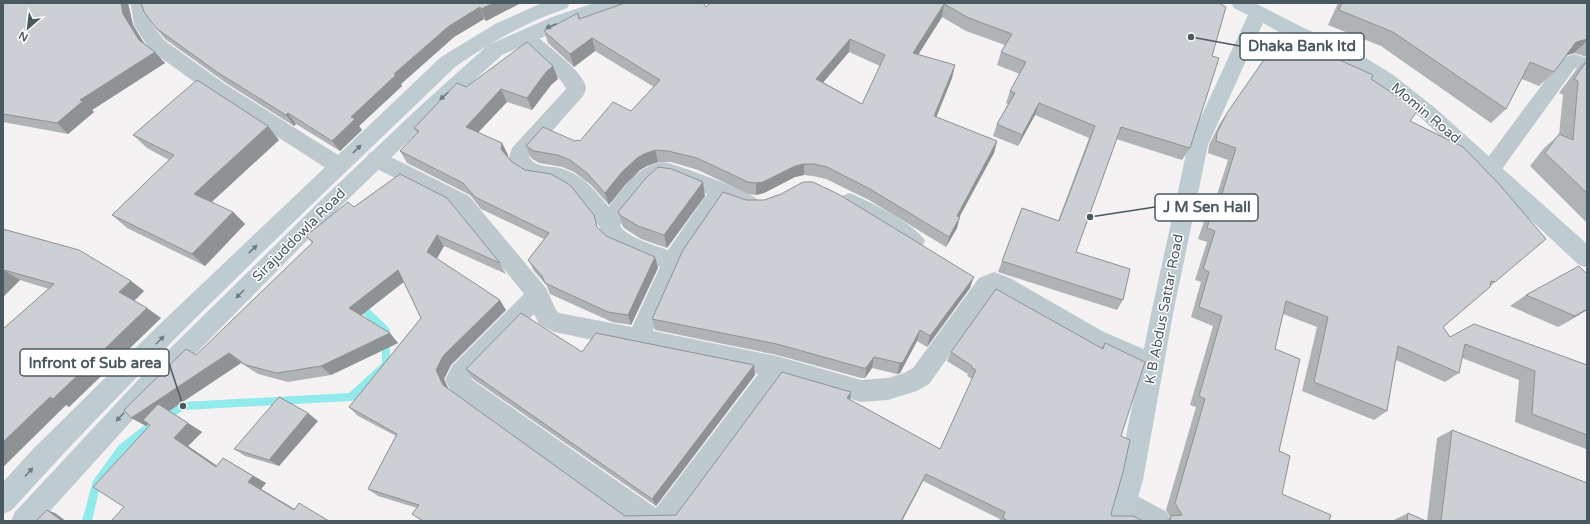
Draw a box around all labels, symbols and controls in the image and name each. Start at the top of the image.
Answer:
north arrow [8,8,48,48]
one-way arrow [545,23,557,29]
text: N [17,29,30,44]
callout: Dhaka Bank ltd [1240,33,1364,60]
text: Dhaka Bank ltd [1248,37,1356,55]
street label: Momin Road [1388,79,1464,147]
one-way arrow [439,91,449,100]
one-way arrow [352,144,362,154]
street label: Sirajuddowla Road [249,185,349,285]
callout: J M Sen Hall [1155,194,1258,221]
text: J M Sen Hall [1162,198,1251,216]
street label: K B Abdus Sattar Road [1141,233,1187,385]
one-way arrow [248,245,258,254]
one-way arrow [235,289,245,299]
one-way arrow [155,335,165,345]
callout: Infront of Sub area [20,349,169,376]
text: Infront of Sub area [28,354,162,372]
one-way arrow [116,412,125,421]
one-way arrow [24,467,34,477]

